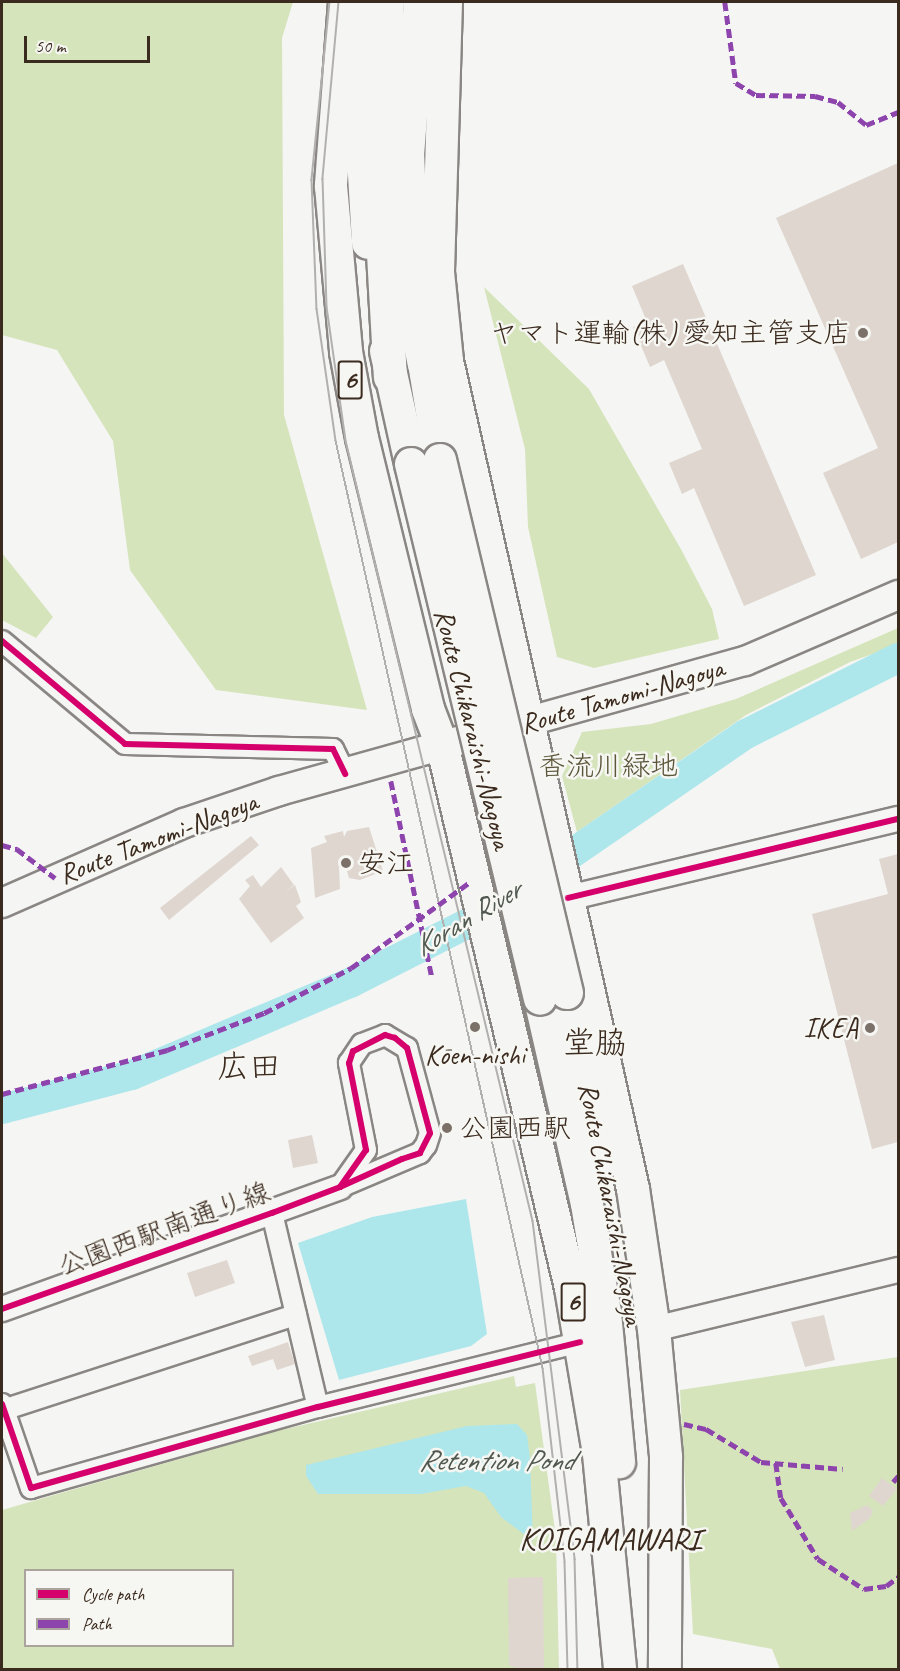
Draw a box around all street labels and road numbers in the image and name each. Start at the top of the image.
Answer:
road number: 6 [336,356,364,404]
street label: Route Chikaraishi-Nagoya [427,605,519,853]
street label: Route Tamomi-Nagoya [517,651,727,741]
street label: Route Tamomi-Nagoya [54,785,262,891]
street label: Route Chikaraishi-Nagoya [571,1080,651,1328]
street label: 公園西駅南通り線 [53,1175,275,1283]
road number: 6 [560,1278,586,1326]

